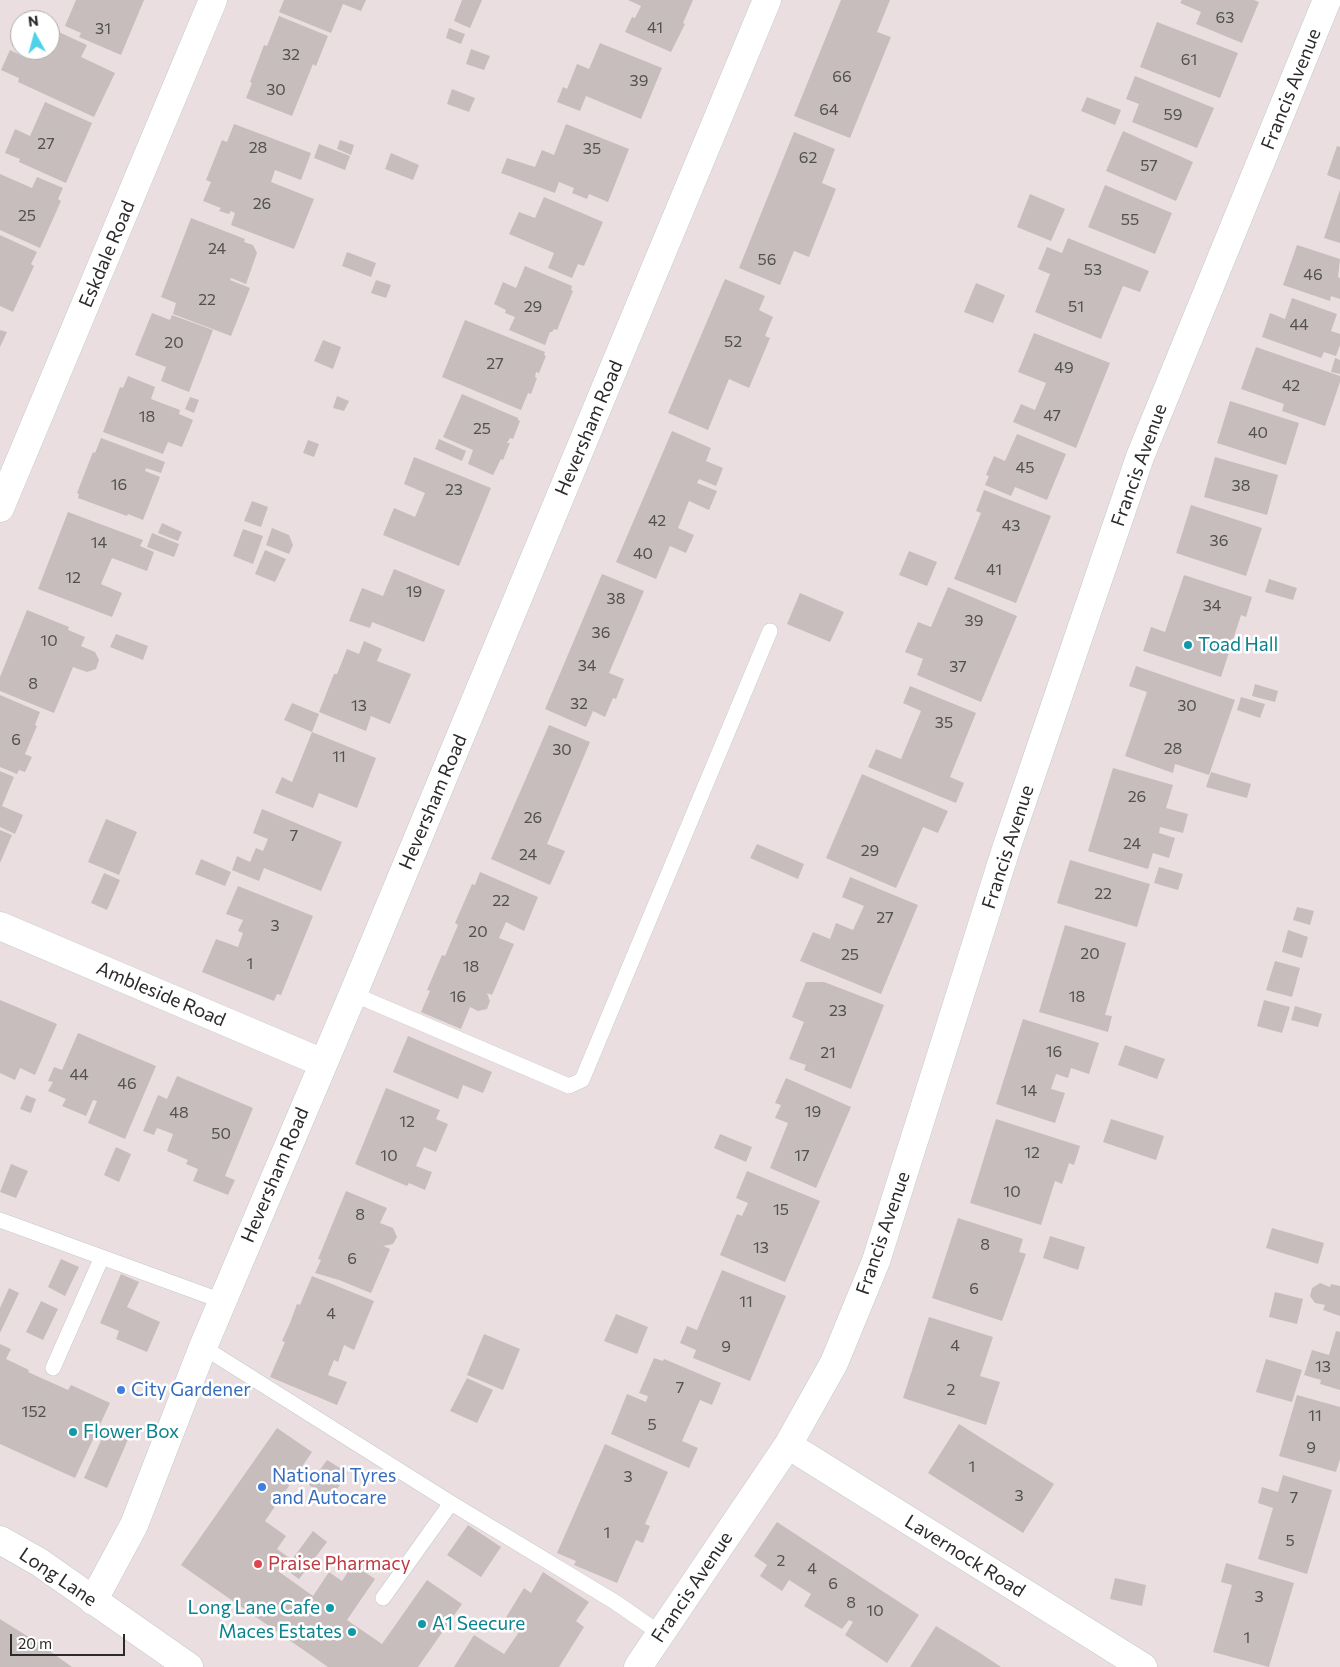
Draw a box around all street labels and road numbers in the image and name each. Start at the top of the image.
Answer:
street label: Francis Avenue [1256,25,1326,153]
street label: Eskdale Road [74,197,140,311]
street label: Heversham Road [550,357,628,499]
street label: Francis Avenue [1106,401,1172,529]
street label: Heversham Road [394,731,472,873]
street label: Francis Avenue [977,782,1039,912]
street label: Ambleside Road [93,956,229,1032]
street label: Heversham Road [236,1104,314,1246]
street label: Francis Avenue [851,1168,915,1298]
street label: Lavernock Road [901,1510,1029,1602]
street label: Francis Avenue [647,1527,737,1647]
street label: Long Lane [15,1543,101,1611]

